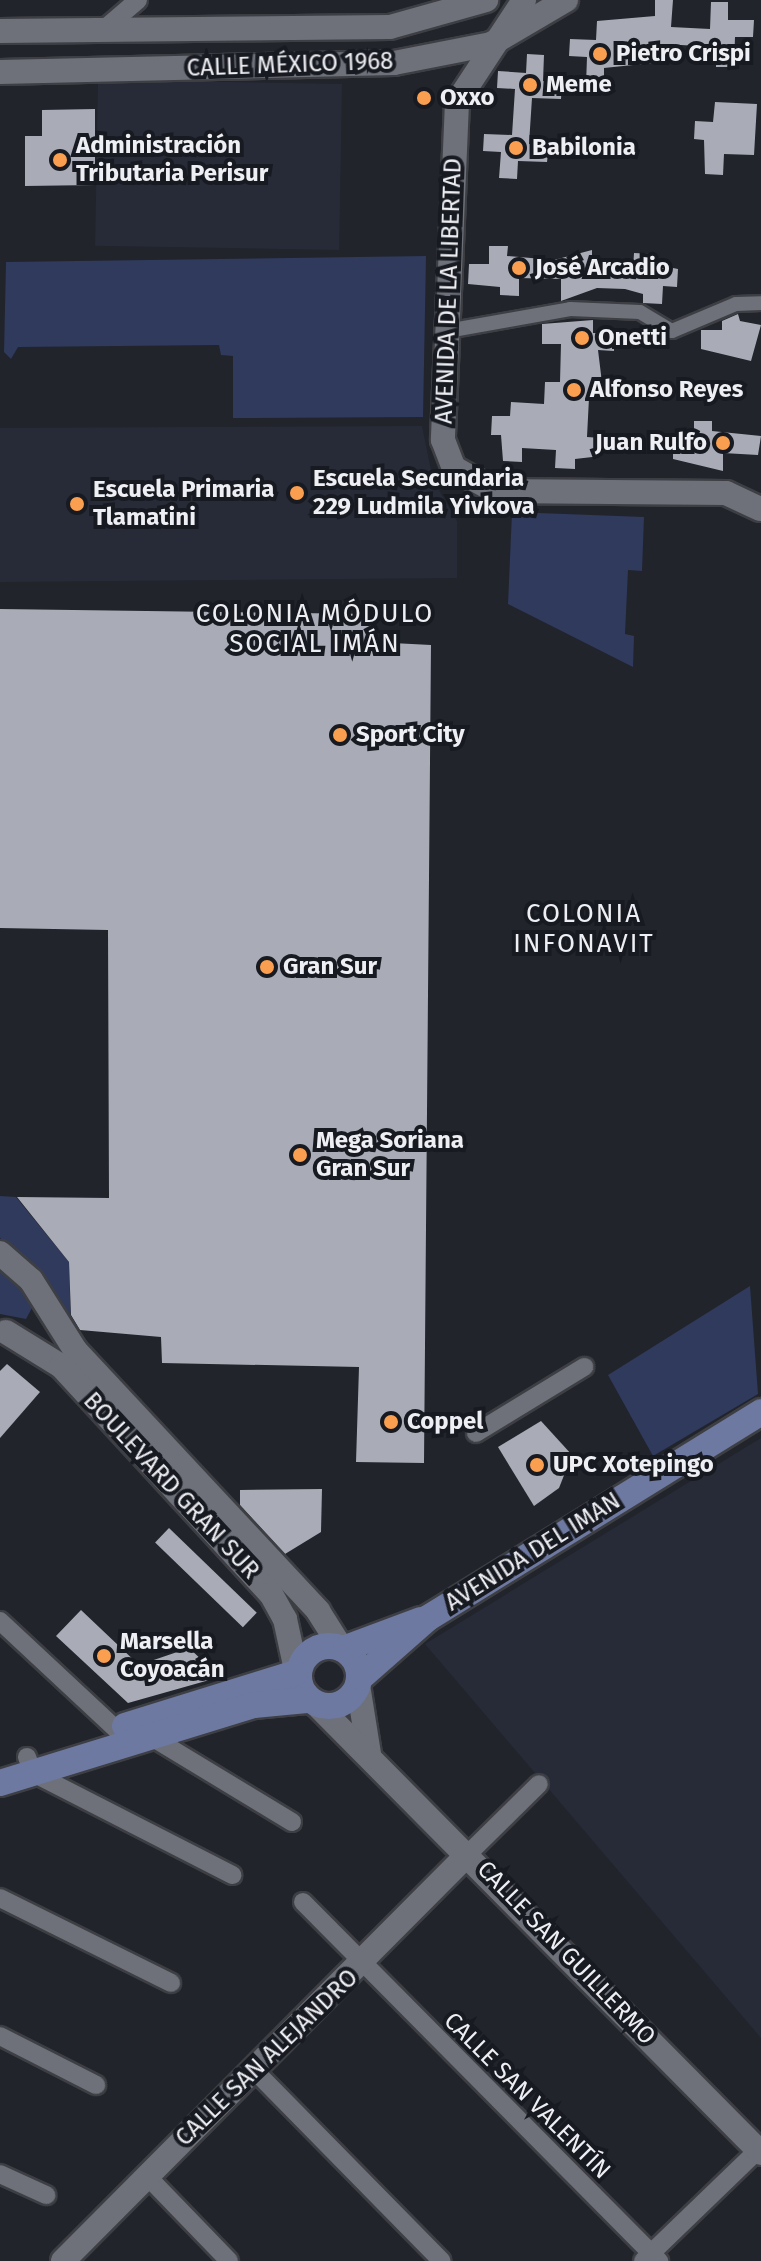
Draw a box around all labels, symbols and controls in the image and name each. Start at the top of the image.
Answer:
place label: Pietro Crispi [616,40,751,68]
marker: Pietro Crispi [591,45,609,63]
street label: CALLE MÉXICO 1968 [186,47,394,83]
place label: Meme [546,71,612,99]
marker: Meme [521,76,539,94]
place label: Oxxo [440,84,495,112]
marker: Oxxo [415,89,433,107]
place label: Administración Tributaria Perisur [76,132,268,188]
place label: Babilonia [532,134,636,162]
marker: Babilonia [507,139,525,157]
marker: Administración Tributaria Perisur [51,151,69,169]
street label: AVENIDA DE LA LIBERTAD [430,158,468,424]
place label: José Arcadio [535,254,670,282]
marker: José Arcadio [510,259,528,277]
place label: Onetti [598,324,667,352]
marker: Onetti [573,329,591,347]
place label: Alfonso Reyes [590,376,743,404]
marker: Alfonso Reyes [565,381,583,399]
place label: Juan Rulfo [595,429,707,457]
marker: Juan Rulfo [714,434,732,452]
place label: Escuela Secundaria 229 Ludmila Yivkova [313,465,535,521]
place label: Escuela Primaria Tlamatini [93,476,274,532]
marker: Escuela Secundaria 229 Ludmila Yivkova [288,484,306,502]
marker: Escuela Primaria Tlamatini [68,495,86,513]
district label: COLONIA MÓDULO SOCIAL IMÁN [196,598,434,660]
place label: Sport City [356,721,465,749]
marker: Sport City [331,726,349,744]
district label: COLONIA INFONAVIT [513,898,655,960]
place label: Gran Sur [283,953,377,981]
marker: Gran Sur [258,958,276,976]
place label: Mega Soriana Gran Sur [316,1127,464,1183]
marker: Mega Soriana Gran Sur [291,1146,309,1164]
street label: BOULEVARD GRAN SUR [77,1387,265,1585]
place label: Coppel [407,1408,483,1436]
marker: Coppel [382,1413,400,1431]
place label: UPC Xotepingo [553,1451,714,1479]
marker: UPC Xotepingo [528,1456,546,1474]
street label: AVENIDA DEL IMAN [440,1487,626,1617]
place label: Marsella Coyoacán [120,1628,225,1684]
marker: Marsella Coyoacán [95,1647,113,1665]
street label: CALLE SAN GUILLERMO [471,1855,661,2051]
street label: CALLE SAN ALEJANDRO [170,1964,364,2152]
street label: CALLE SAN VALENTÍN [438,2007,616,2185]

